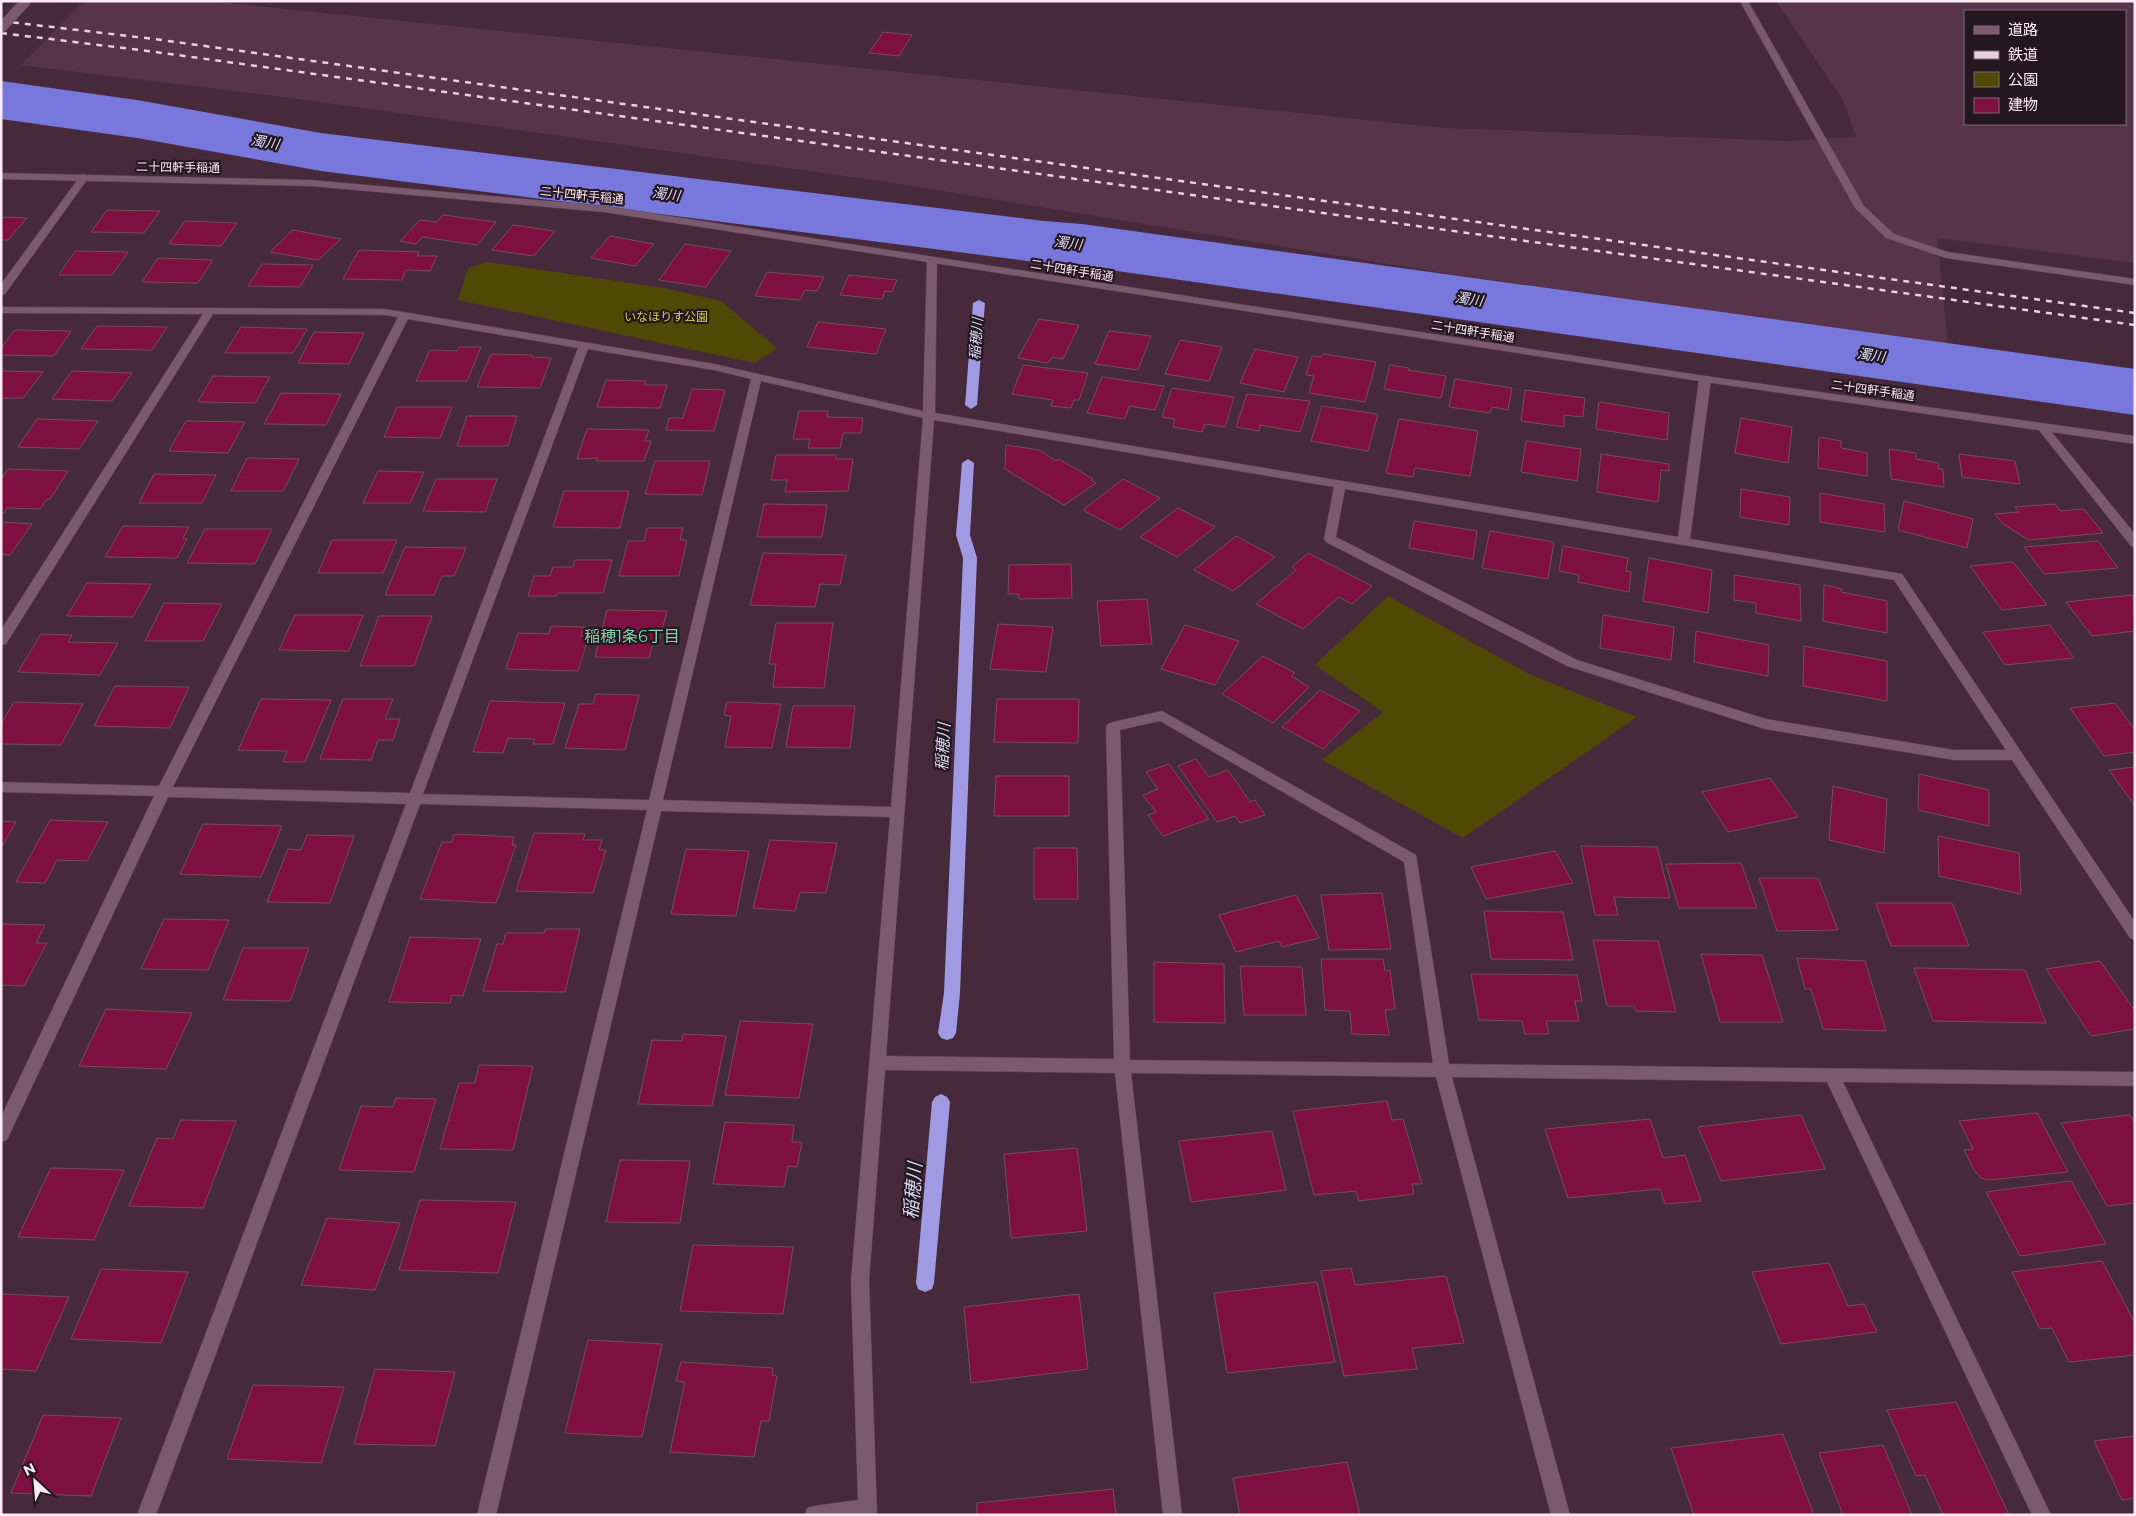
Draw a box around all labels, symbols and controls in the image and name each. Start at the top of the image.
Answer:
legend [1964,10,2126,125]
text: 道路 [2008,20,2038,39]
text: 鉄道 [2008,45,2038,64]
text: 公園 [2008,70,2038,89]
text: 建物 [2008,95,2038,114]
water label: 濁川 [250,131,282,154]
street label: 二十四軒手稲通 [136,159,220,175]
street label: 二十四軒手稲通 [539,183,625,207]
water label: 濁川 [651,183,683,205]
water label: 濁川 [1053,232,1085,254]
street label: 二十四軒手稲通 [1029,256,1115,284]
water label: 濁川 [1454,288,1486,310]
park label: いなほりす公園 [624,309,708,324]
water label: 稲穂川 [966,315,987,361]
street label: 二十四軒手稲通 [1430,317,1516,345]
water label: 濁川 [1856,344,1888,366]
street label: 二十四軒手稲通 [1830,377,1916,403]
district label: 稲穂1条6丁目 [584,627,680,646]
water label: 稲穂川 [932,721,954,771]
water label: 稲穂川 [899,1160,927,1220]
north arrow [10,1456,60,1506]
text: N [20,1459,38,1480]

